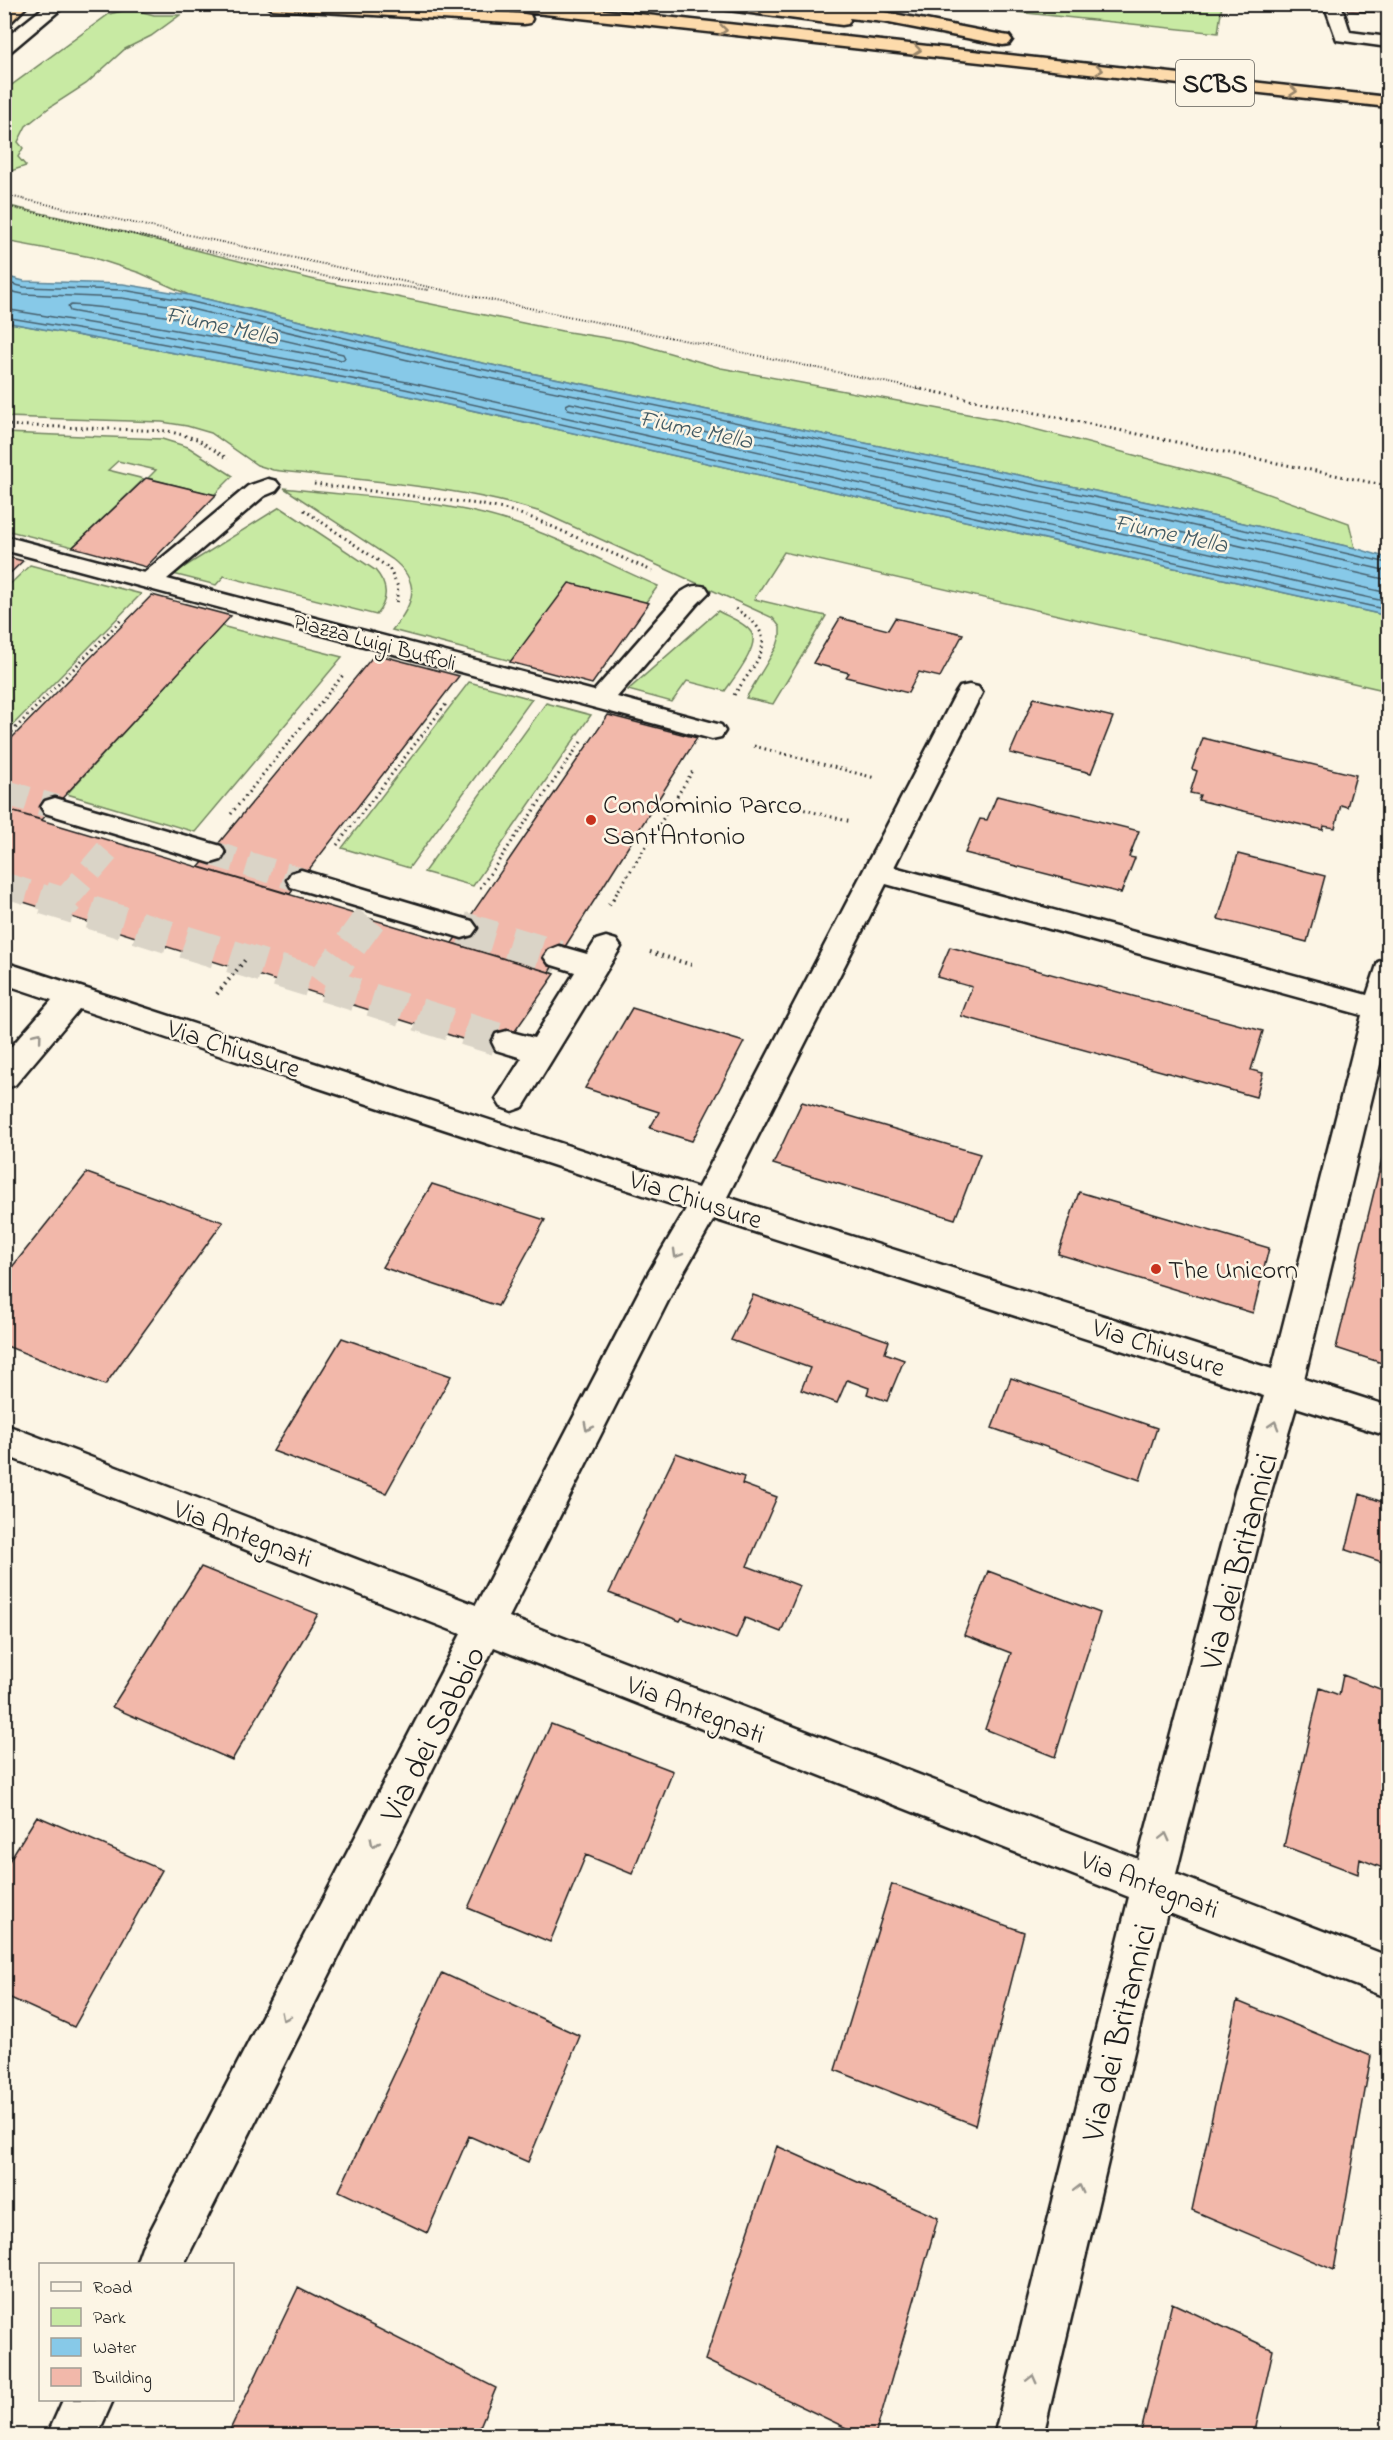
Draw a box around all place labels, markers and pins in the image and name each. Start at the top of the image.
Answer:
place label: Condominio Parco Sant'Antonio [603,787,802,857]
marker: Condominio Parco Sant'Antonio [584,813,598,827]
place label: The Unicorn [1168,1252,1298,1291]
marker: The Unicorn [1149,1262,1163,1276]

